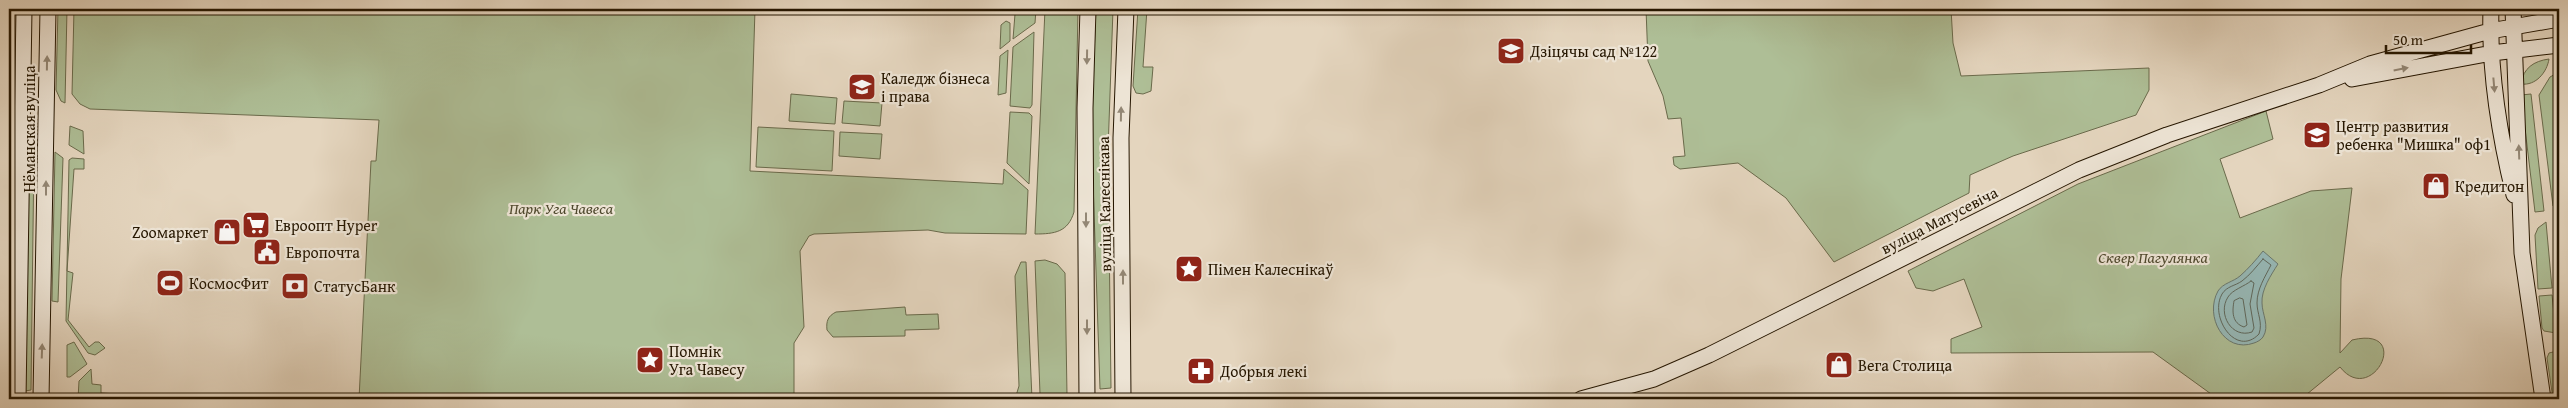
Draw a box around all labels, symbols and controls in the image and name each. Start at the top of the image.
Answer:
scale bar [2386,22,2470,54]
text: 50 m [2393,29,2424,50]
school or university icon: Дзіцячы сад №122 [1496,36,1526,66]
place label: Дзіцячы сад №122 [1529,39,1657,63]
one-way arrow [1082,50,1090,66]
one-way arrow [43,55,51,71]
street label: Нёманская вуліца [17,65,41,193]
one-way arrow [2394,65,2410,73]
place label: Каледж бізнеса і права [881,66,990,108]
school or university icon: Каледж бізнеса і права [847,72,877,102]
one-way arrow [2491,77,2499,93]
one-way arrow [1117,106,1125,122]
place label: Центр развития ребенка "Мишка" оф1 [2336,114,2491,156]
school or university icon: Центр развития ребенка "Мишка" оф1 [2302,120,2332,150]
street label: вуліца Калеснікава [1091,136,1117,272]
one-way arrow [2515,144,2523,160]
shop icon: Кредитон [2421,171,2451,201]
place label: Кредитон [2455,174,2524,198]
one-way arrow [42,180,50,196]
street label: вуліца Матусевіча [1876,180,2002,260]
park label: Парк Уга Чавеса [509,196,614,220]
supermarket icon: Евроопт Hyper [241,210,271,240]
one-way arrow [1082,212,1090,228]
place label: Евроопт Hyper [275,213,378,237]
shop icon: Zooмаркет [212,217,242,247]
place label: Zooмаркет [132,220,208,244]
public building icon: Европочта [252,237,282,267]
place label: Европочта [286,240,360,264]
park label: Сквер Пагулянка [2098,245,2208,269]
place icon: Пімен Калеснікаў [1174,254,1204,284]
place label: Пімен Калеснікаў [1208,257,1333,281]
sports icon: КосмосФит [155,268,185,298]
one-way arrow [1119,269,1127,285]
place label: КосмосФит [189,271,269,295]
bank icon: СтатусБанк [280,271,310,301]
place label: СтатусБанк [314,274,396,298]
one-way arrow [1083,319,1091,335]
place label: Помнік Уга Чавесу [669,339,745,381]
one-way arrow [39,342,47,358]
place icon: Помнік Уга Чавесу [635,345,665,375]
shop icon: Вега Столица [1824,350,1854,380]
place label: Вега Столица [1858,353,1952,377]
pharmacy icon: Добрыя лекі [1186,356,1216,386]
place label: Добрыя лекі [1219,359,1308,383]

